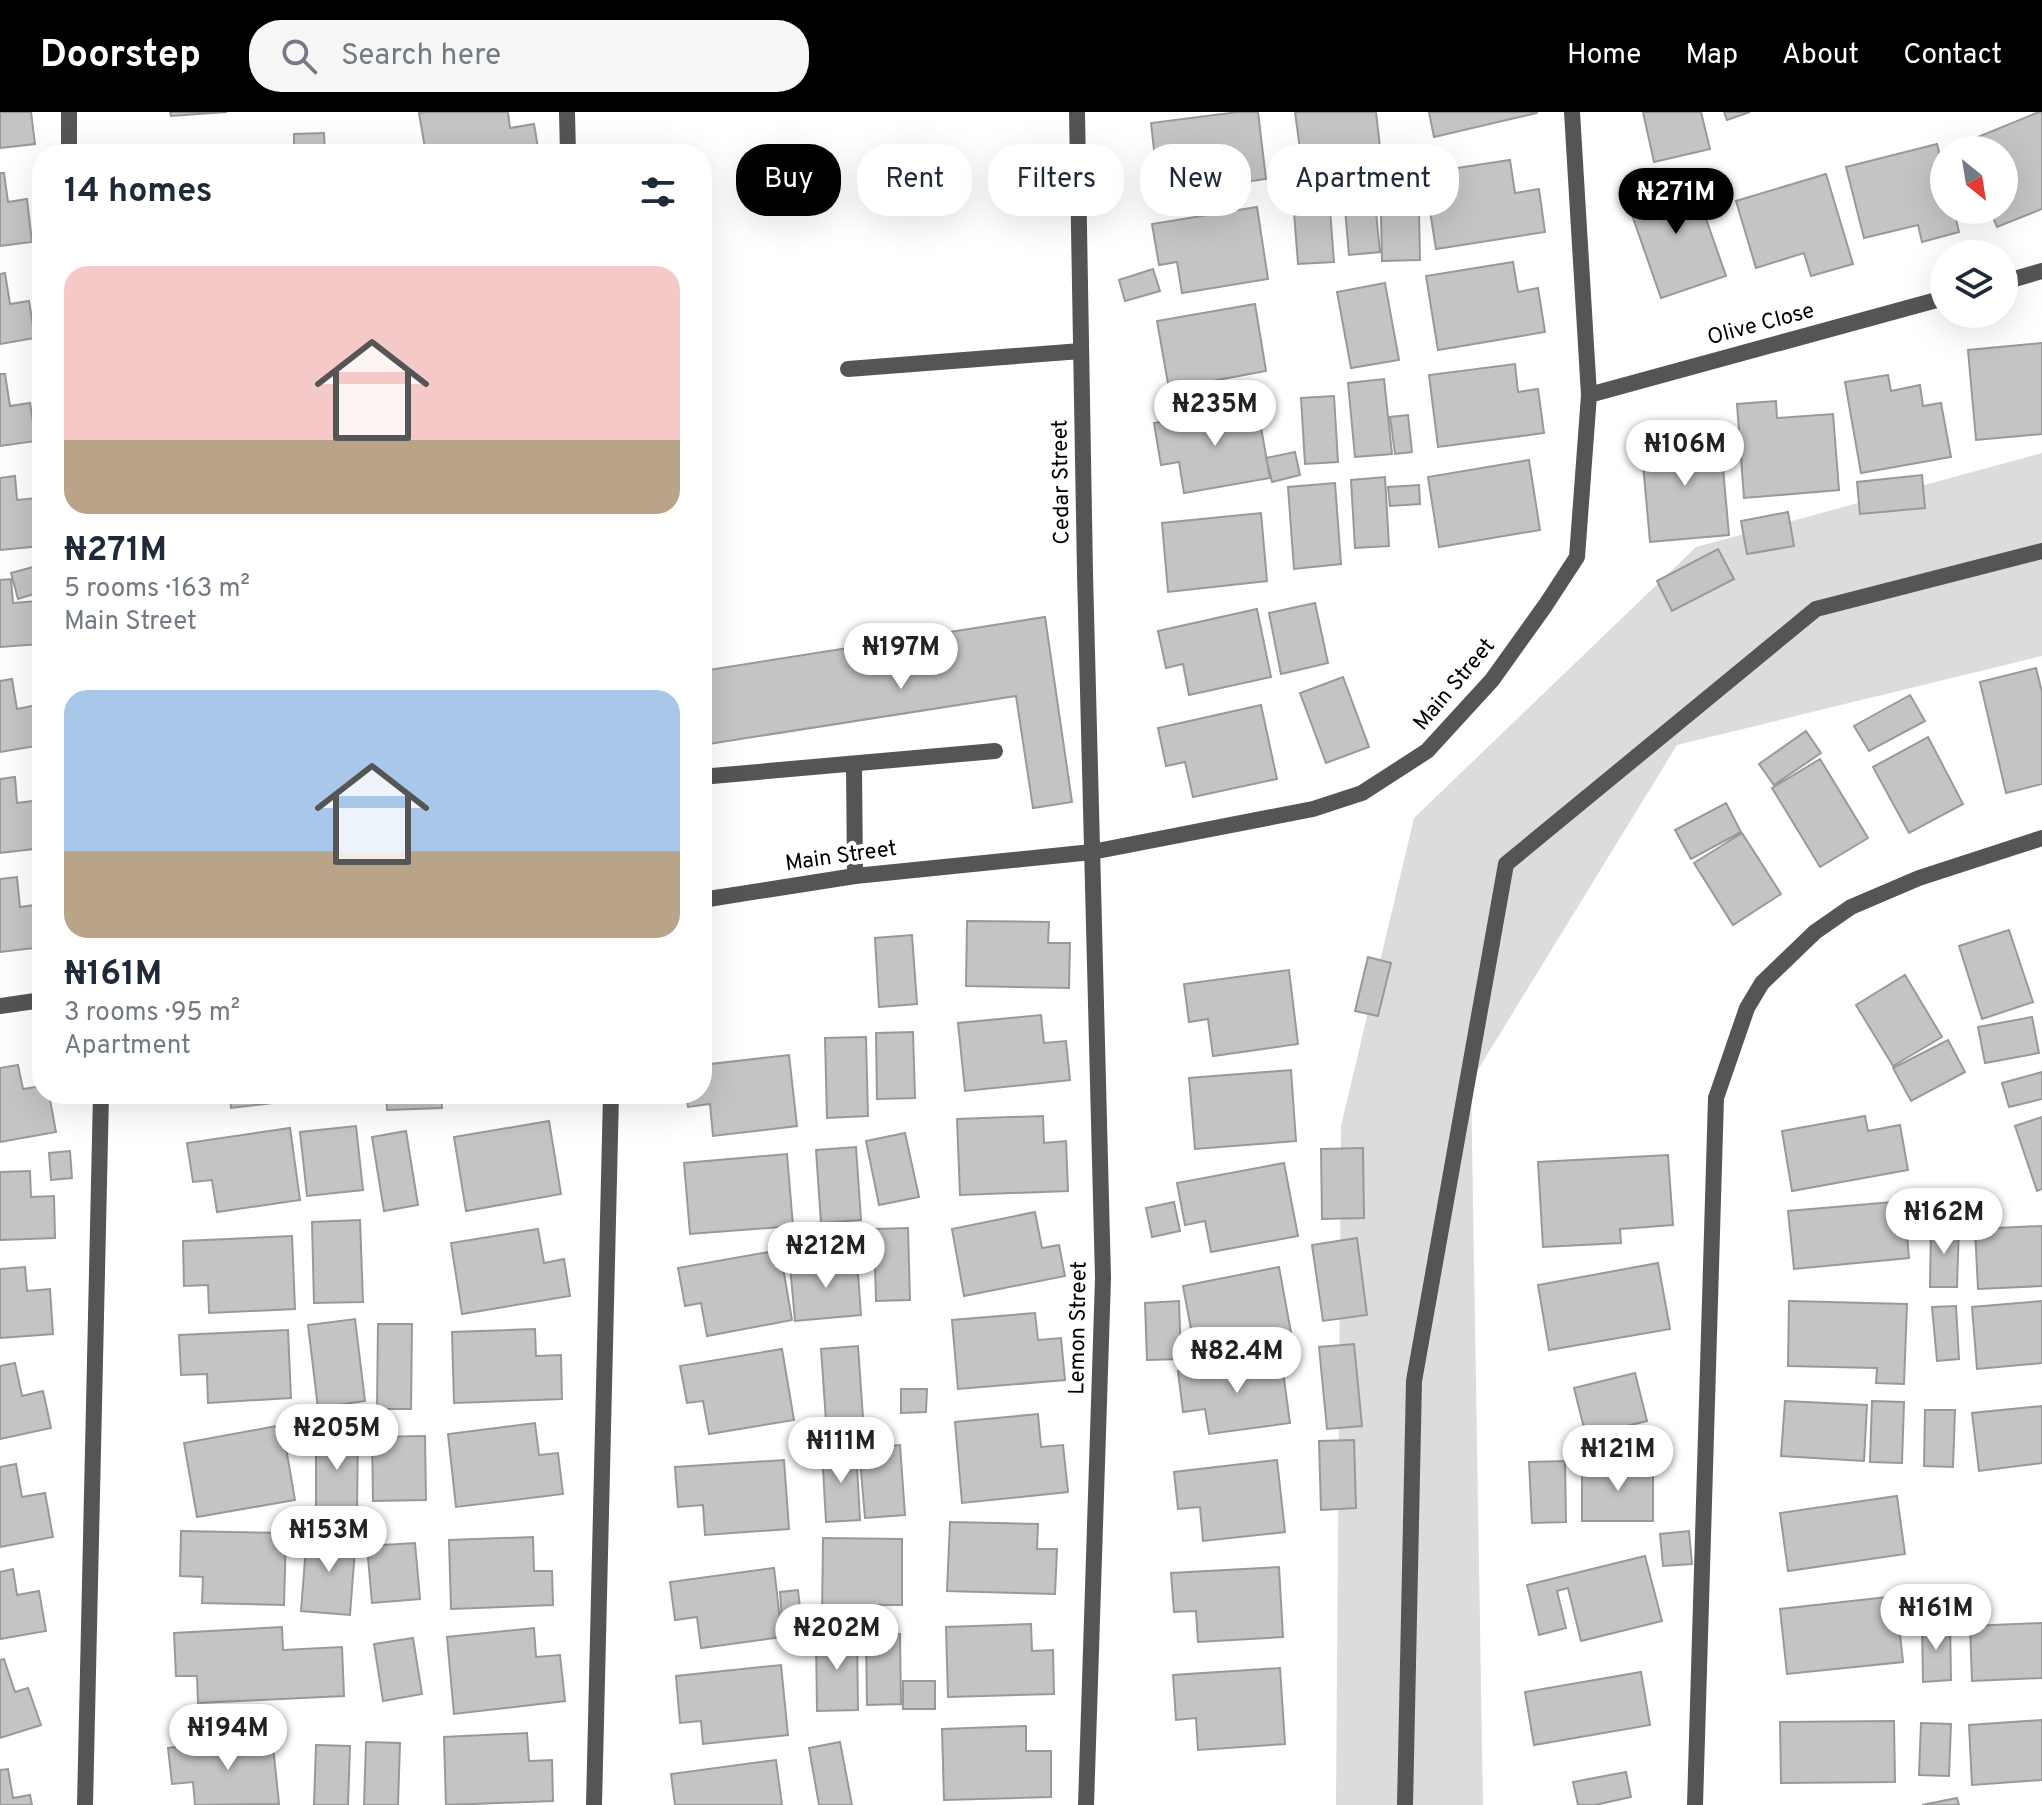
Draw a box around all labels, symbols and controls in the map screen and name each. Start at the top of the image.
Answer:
search box [249,20,809,92]
text: Doorstep [40,32,201,81]
icon: search [277,34,321,78]
text: Search here [341,38,501,75]
text: Home [1567,38,1641,74]
text: Map [1685,38,1738,74]
text: About [1782,38,1859,74]
text: Contact [1903,38,2002,74]
north arrow [1930,136,2018,224]
map controls [1930,136,2018,328]
chip: Buy [736,144,841,216]
chip: Rent [857,144,972,216]
chip: Filters [988,144,1124,216]
chip: New [1140,144,1251,216]
chip: Apartment [1267,144,1459,216]
pin: ₦271M [1620,168,1732,236]
icon: filters [636,170,680,214]
text: 14 homes [64,171,213,214]
text: ₦271M [1637,177,1715,210]
button: layers [1930,240,2018,328]
street label: Olive Close [1705,298,1817,352]
icon: home [300,318,444,462]
pin: ₦235M [1159,380,1271,448]
text: ₦235M [1172,389,1258,422]
street label: Cedar Street [1047,419,1077,545]
pin: ₦106M [1629,420,1741,488]
text: ₦106M [1644,429,1726,462]
text: ₦271M [64,530,167,573]
text: 5 rooms · 163 m² [64,573,250,606]
text: Main Street [64,606,197,639]
pin: ₦197M [845,623,957,691]
text: ₦197M [862,632,940,665]
street label: Main Street [1409,633,1501,737]
icon: home [300,742,444,886]
street label: Main Street [784,836,898,878]
text: ₦161M [64,954,162,997]
text: 3 rooms · 95 m² [64,997,240,1030]
text: Apartment [64,1030,191,1063]
pin: ₦162M [1888,1188,2000,1256]
text: ₦162M [1904,1197,1984,1230]
pin: ₦212M [770,1222,882,1290]
text: ₦212M [786,1231,866,1264]
street label: Lemon Street [1064,1261,1094,1395]
pin: ₦82.4M [1172,1327,1302,1395]
text: ₦82.4M [1190,1336,1284,1369]
pin: ₦205M [281,1404,393,1472]
text: ₦205M [293,1413,381,1446]
pin: ₦111M [785,1417,897,1485]
pin: ₦121M [1562,1425,1674,1493]
text: ₦111M [806,1426,876,1459]
text: ₦121M [1580,1434,1656,1467]
pin: ₦153M [273,1506,385,1574]
text: ₦153M [289,1515,369,1548]
pin: ₦161M [1880,1584,1992,1652]
text: ₦161M [1898,1593,1974,1626]
pin: ₦202M [781,1604,893,1672]
text: ₦202M [793,1613,881,1646]
pin: ₦194M [172,1704,284,1772]
text: ₦194M [187,1713,269,1746]

